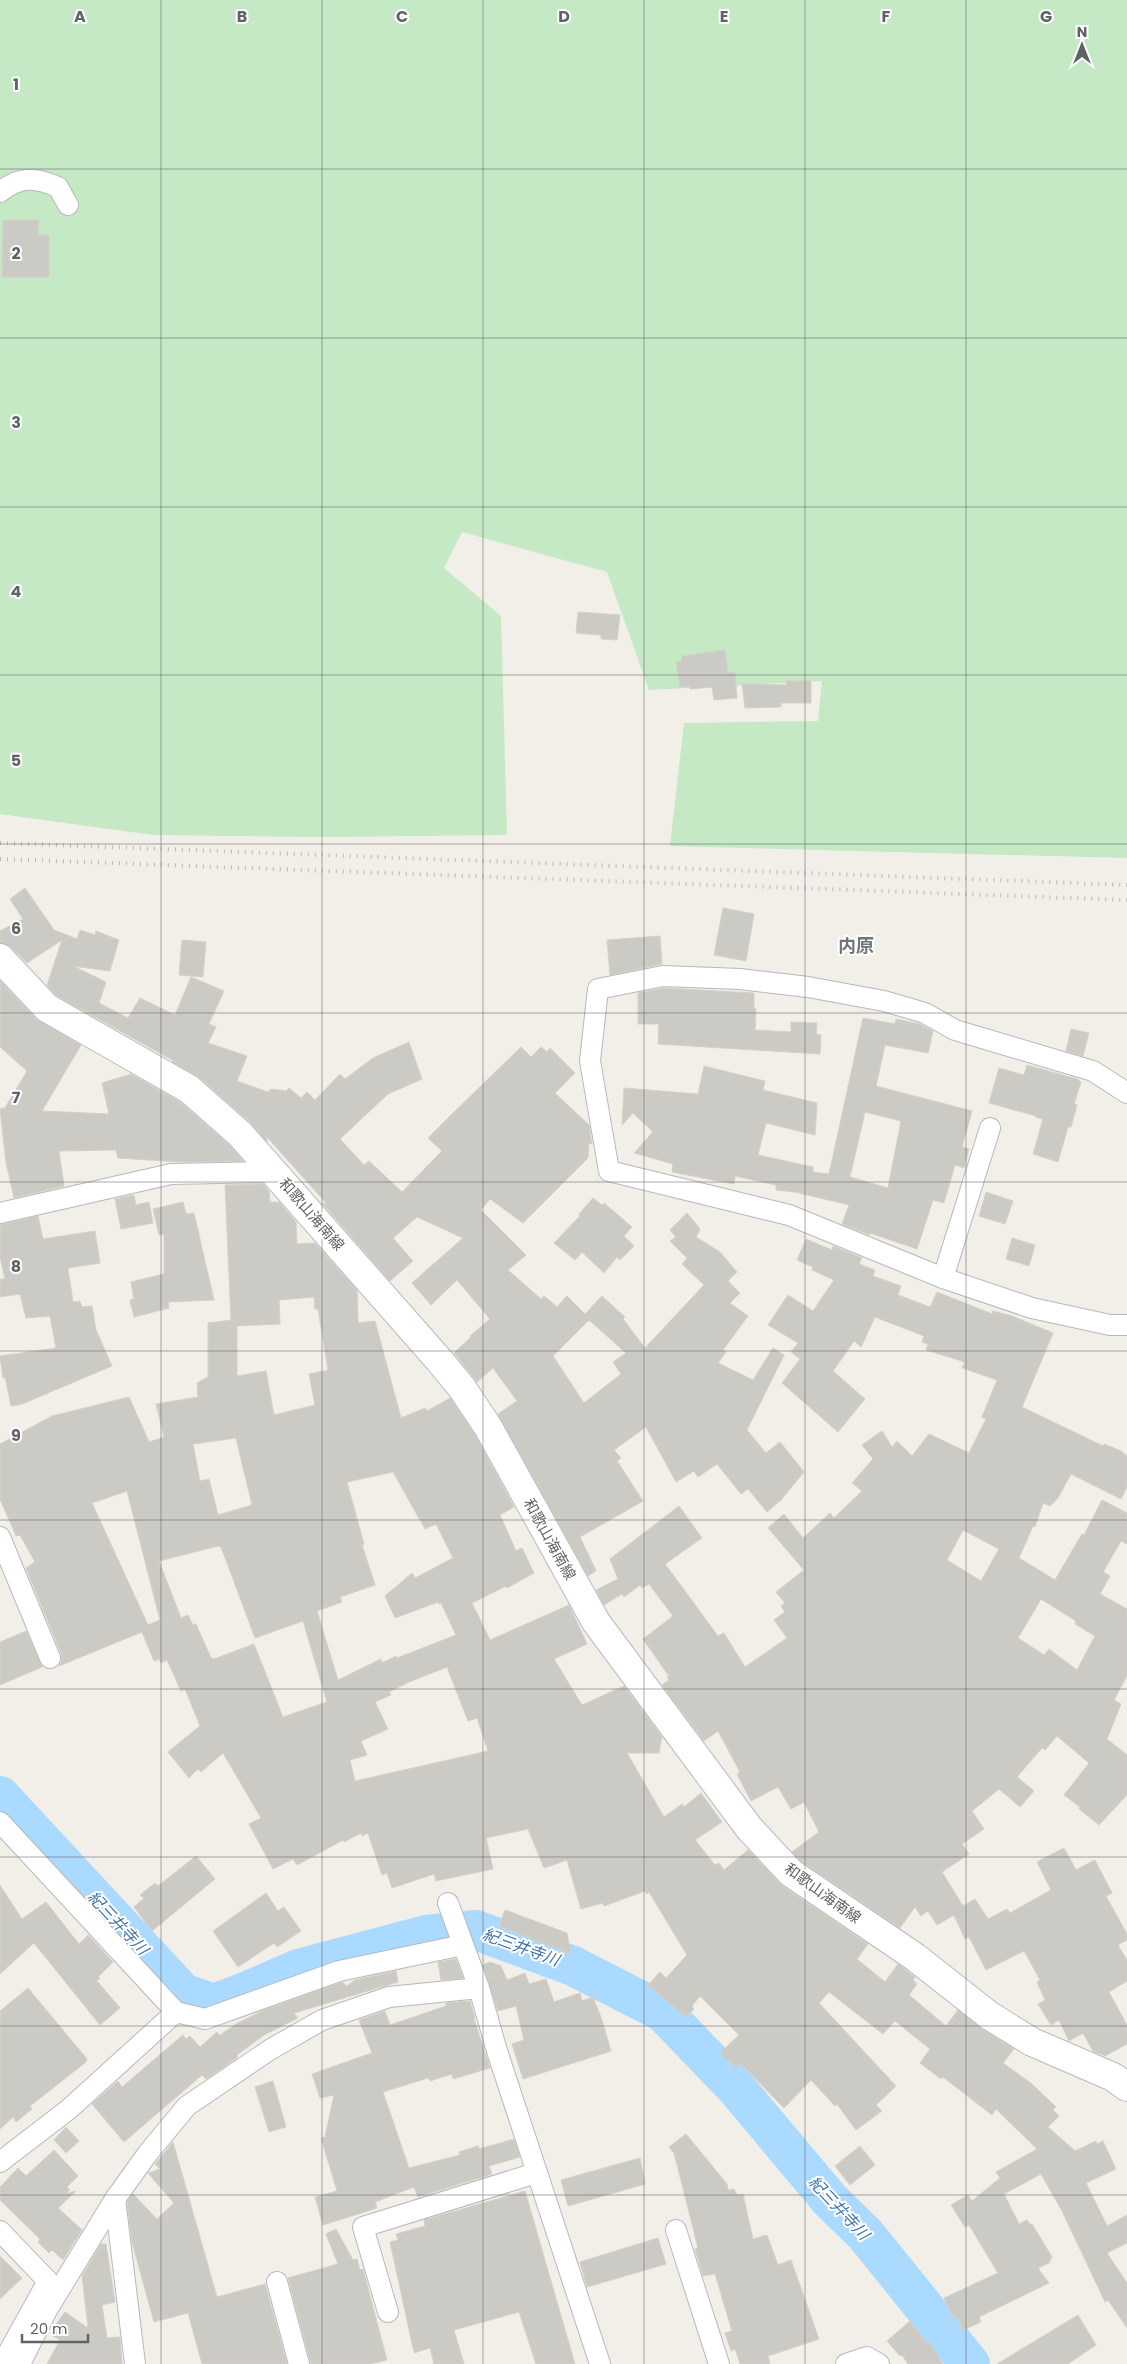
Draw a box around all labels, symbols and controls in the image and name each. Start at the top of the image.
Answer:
text: A [74,5,86,28]
text: B [237,5,247,28]
text: C [396,5,408,28]
text: D [558,5,570,28]
text: E [720,5,728,28]
text: F [882,5,891,28]
text: G [1040,5,1052,28]
north arrow [1057,20,1107,70]
text: N [1077,22,1087,42]
text: 1 [13,73,19,96]
text: 2 [11,242,21,265]
text: 3 [11,411,21,434]
text: 4 [11,580,22,603]
text: 5 [11,749,21,772]
text: 6 [11,917,21,940]
district label: 内原 [838,933,874,958]
text: 7 [12,1086,21,1109]
street label: 和歌山海南線 [275,1173,349,1255]
text: 8 [11,1255,21,1278]
text: 9 [11,1424,21,1447]
street label: 和歌山海南線 [519,1495,581,1583]
street label: 和歌山海南線 [780,1858,866,1928]
water label: 紀三井寺川 [82,1886,155,1962]
water label: 紀三井寺川 [479,1923,564,1972]
water label: 紀三井寺川 [803,2171,876,2247]
scale bar [22,2312,89,2344]
text: 20 m [30,2318,68,2339]

